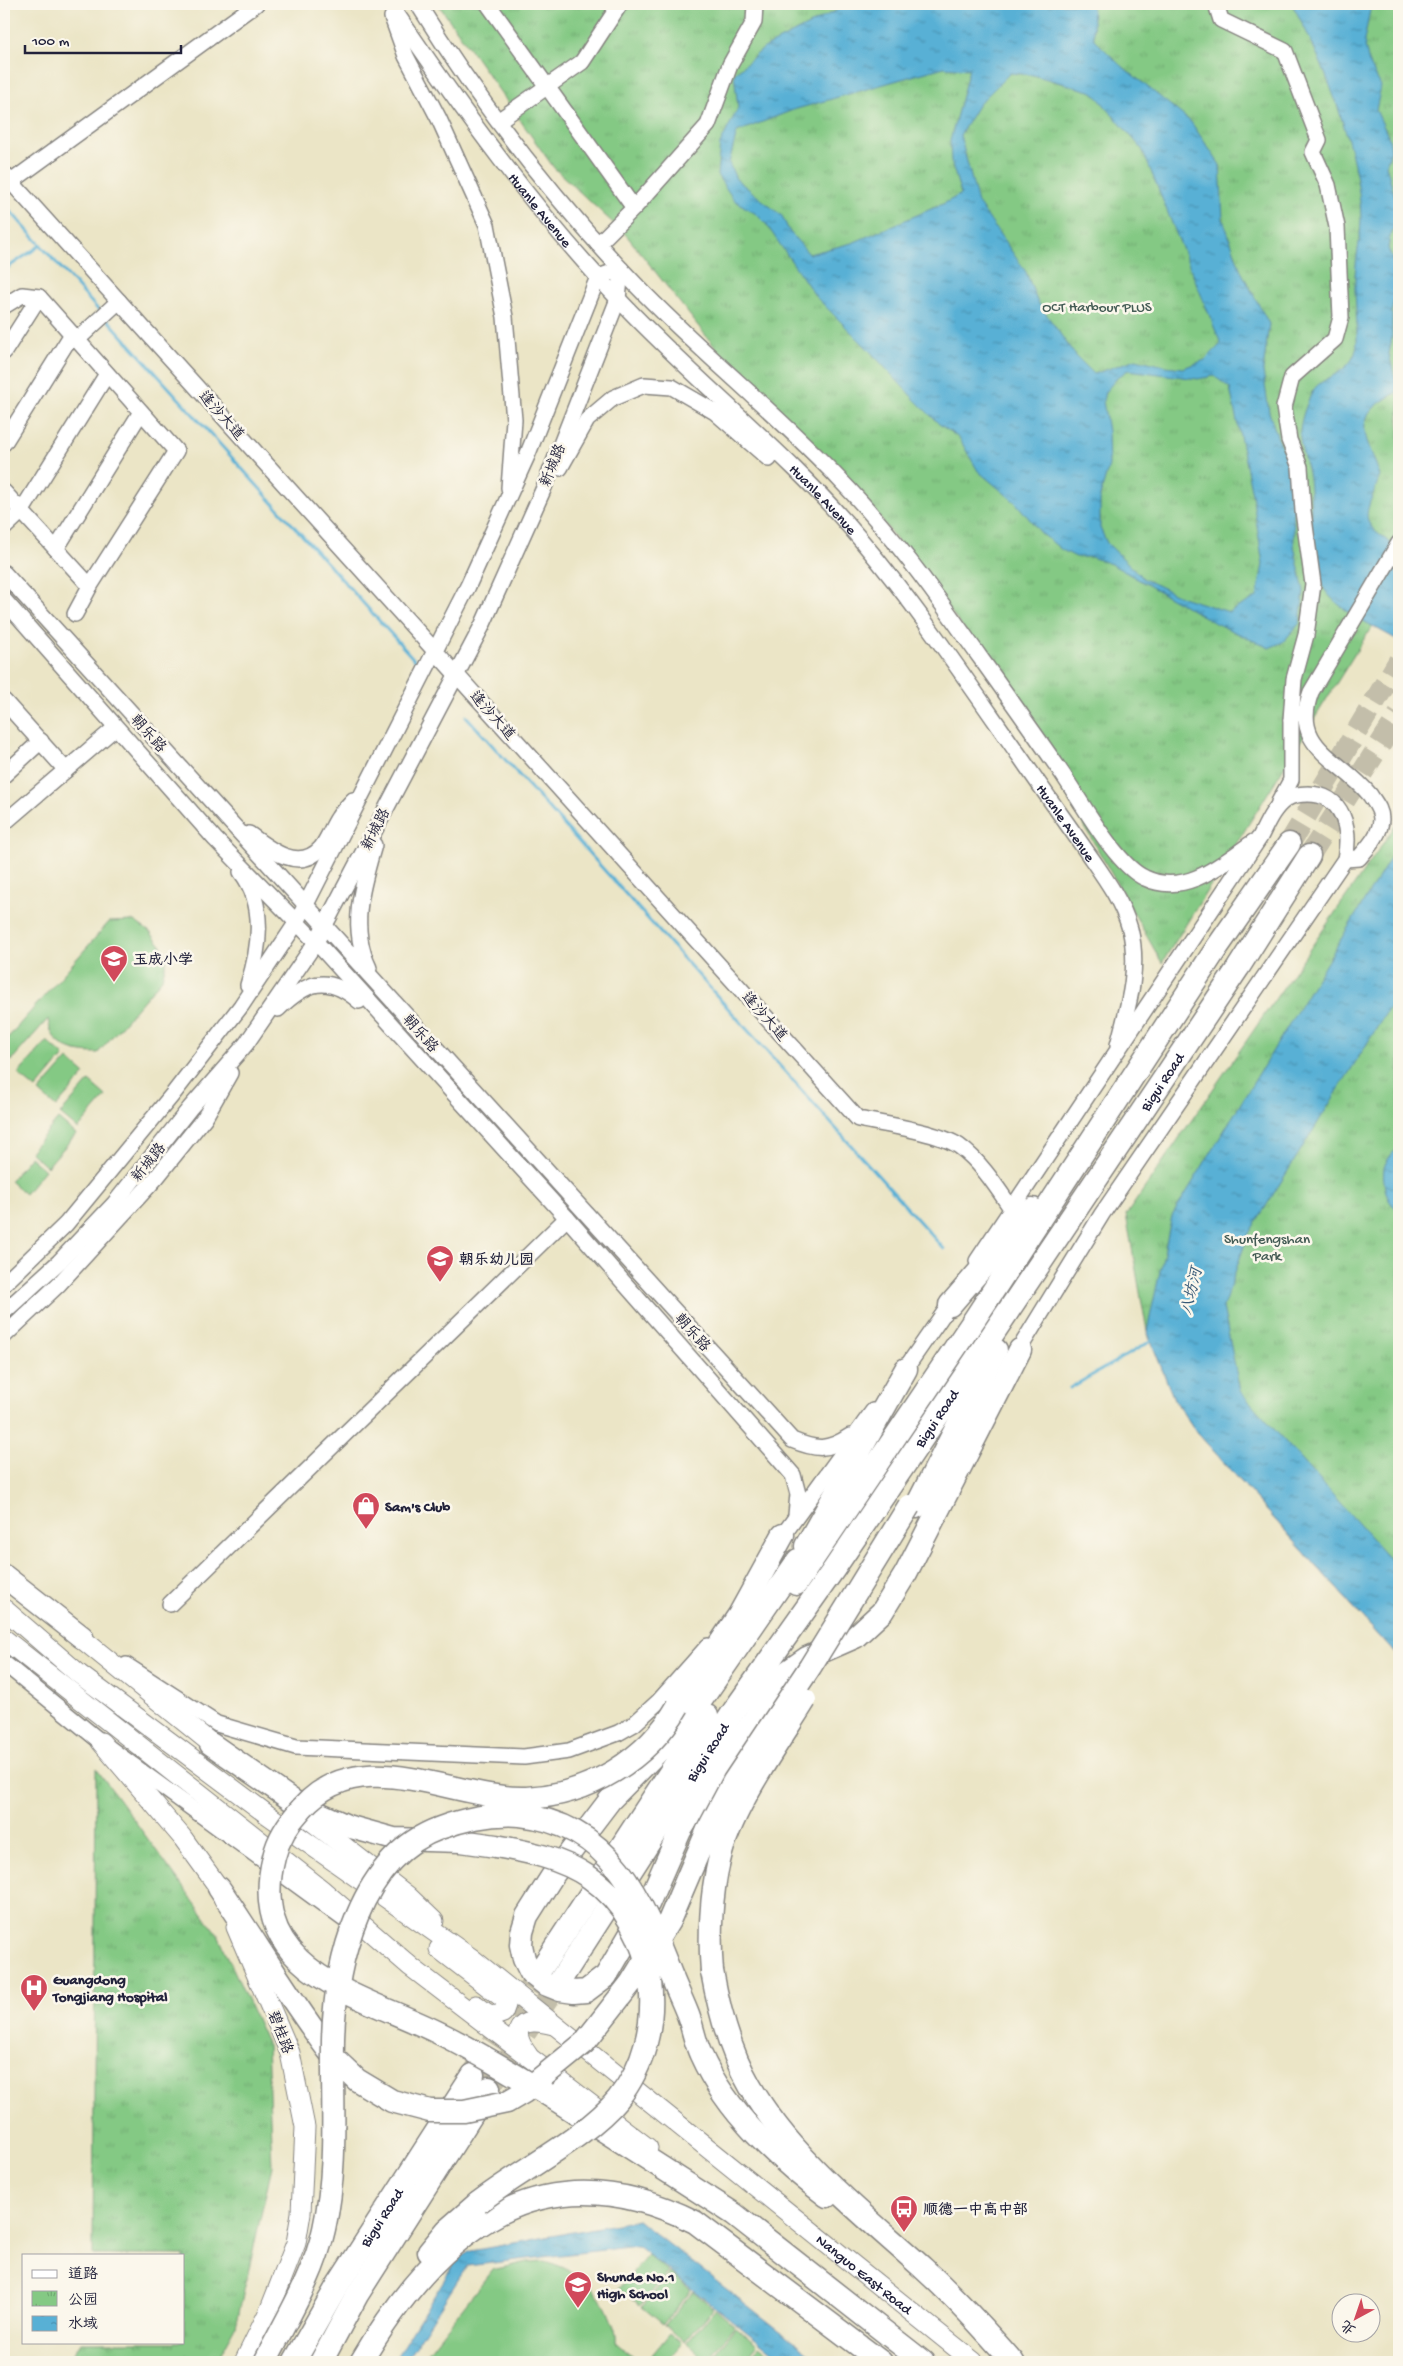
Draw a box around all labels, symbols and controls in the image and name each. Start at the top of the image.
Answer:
scale bar [25,22,181,54]
text: 100 m [31,33,70,51]
street label: Huanle Avenue [503,170,575,252]
park label: OCT Harbour PLUS [1042,299,1152,317]
street label: 逢沙大道 [194,388,247,445]
street label: 新城路 [537,442,571,490]
street label: Huanle Avenue [784,461,860,540]
street label: 逢沙大道 [465,688,518,745]
street label: 朝乐路 [126,712,169,757]
street label: Huanle Avenue [1031,781,1098,866]
street label: 新城路 [359,806,395,854]
school or university icon: 玉成小学 [99,944,129,983]
place label: 玉成小学 [133,952,193,970]
street label: 逢沙大道 [737,989,790,1046]
street label: 朝乐路 [398,1012,441,1057]
street label: Bigui Road [1137,1049,1190,1116]
street label: 新城路 [128,1140,171,1186]
park label: Shunfengshan Park [1224,1231,1310,1266]
school or university icon: 朝乐幼儿园 [425,1244,455,1283]
place label: 朝乐幼儿园 [459,1252,534,1270]
water label: 八坊河 [1178,1263,1209,1317]
street label: 朝乐路 [670,1311,713,1356]
street label: Bigui Road [911,1386,965,1452]
shop icon: Sam's Club [351,1491,381,1530]
place label: Sam's Club [385,1499,450,1517]
street label: Bigui Road [683,1719,735,1787]
place label: Guangdong Tongjiang Hospital [52,1972,168,2007]
hospital icon: Guangdong Tongjiang Hospital [19,1973,49,2012]
street label: 碧桂路 [263,2008,297,2057]
street label: Bigui Road [357,2185,409,2252]
bus stop icon: 顺德一中高中部 [889,2194,919,2233]
place label: 顺德一中高中部 [923,2201,1028,2220]
street label: Nanguo East Road [812,2232,916,2320]
legend [22,2254,185,2344]
text: 道路 [68,2266,98,2284]
place label: Shunde No.1 High School [597,2269,675,2304]
school or university icon: Shunde No.1 High School [563,2270,593,2309]
text: 公园 [68,2292,98,2310]
north arrow [1330,2294,1380,2344]
text: 北 [1338,2315,1360,2337]
text: 水域 [68,2316,98,2334]

